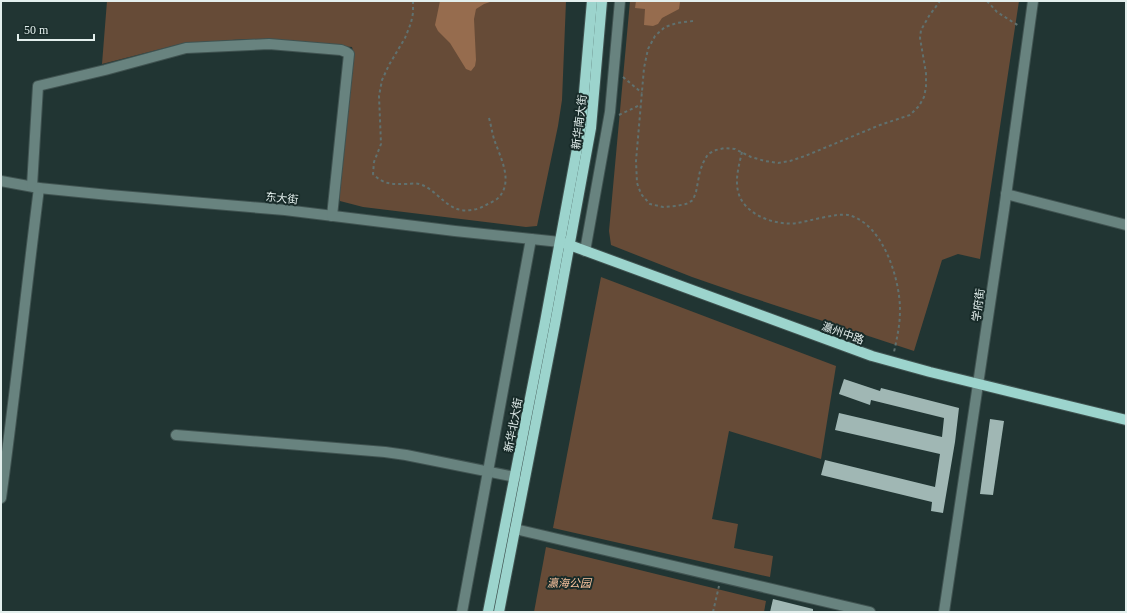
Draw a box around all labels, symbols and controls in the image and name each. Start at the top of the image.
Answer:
scale bar [18,16,94,42]
text: 50 m [24,23,49,37]
street label: 新华南大街 [570,94,588,150]
street label: 东大街 [265,190,299,206]
street label: 学府街 [970,288,986,322]
street label: 瀛州中路 [820,320,866,346]
street label: 新华北大街 [502,397,524,453]
park label: 瀛海公园 [547,577,593,589]

